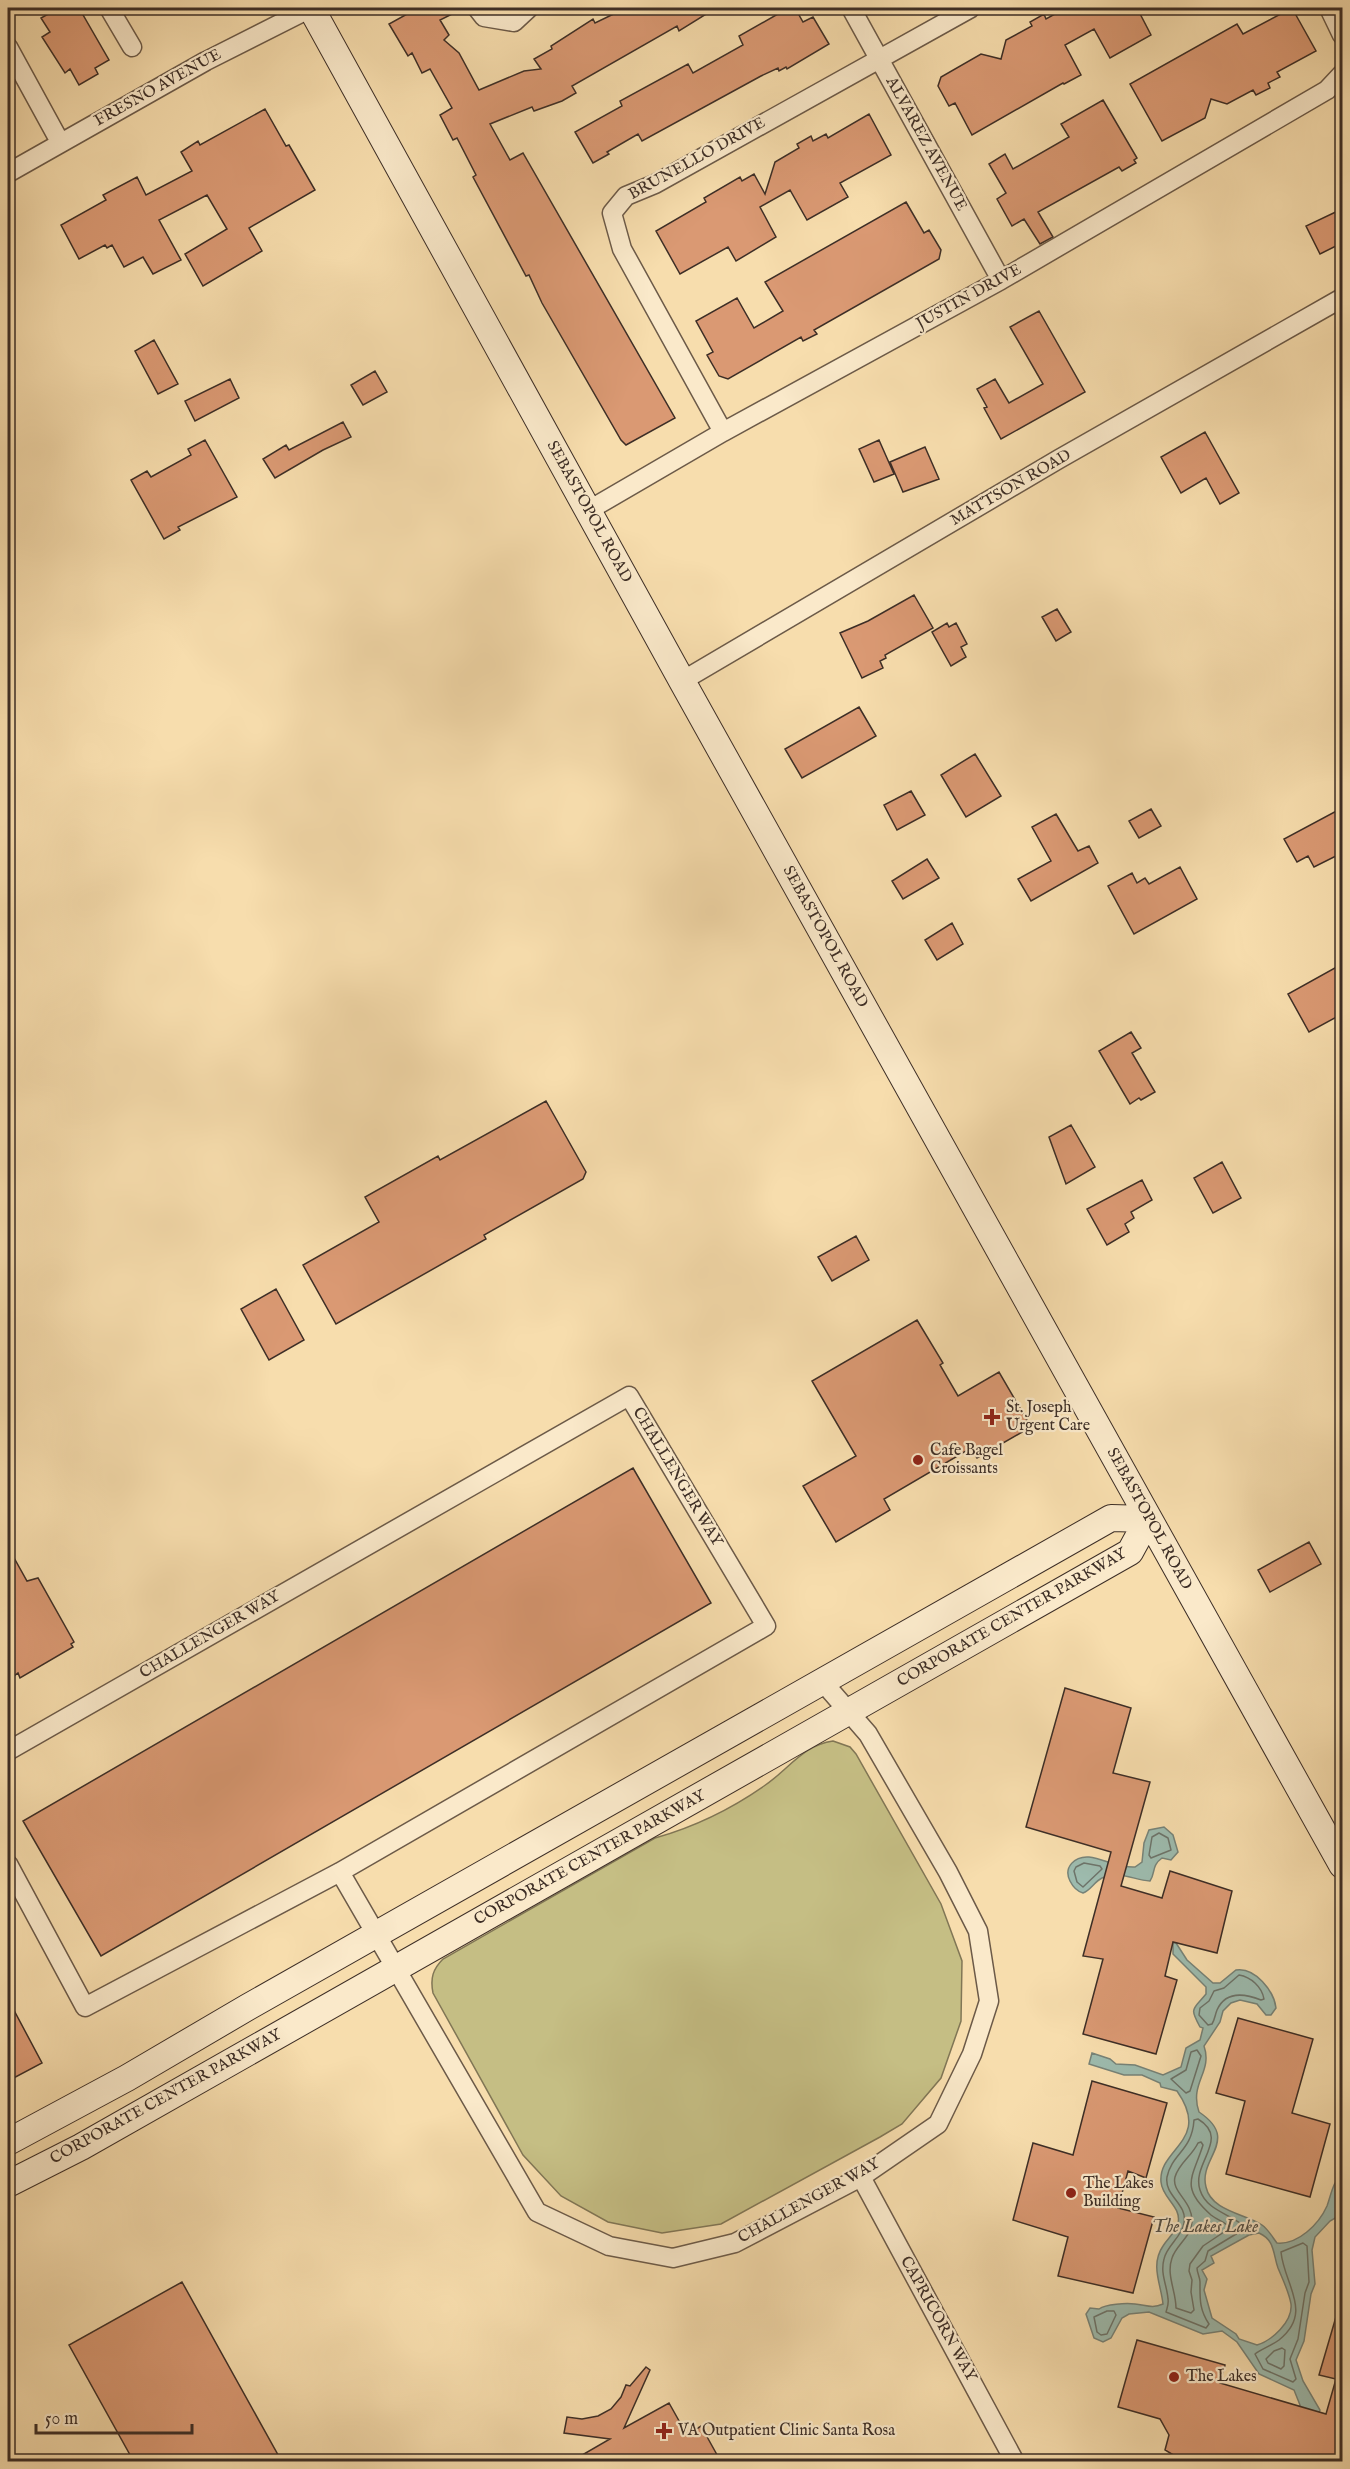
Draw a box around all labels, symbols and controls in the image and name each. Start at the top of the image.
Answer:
street label: FRESNO AVENUE [91,45,225,131]
street label: ALVAREZ AVENUE [880,73,971,215]
street label: BRUNELLO DRIVE [625,113,769,205]
street label: JUSTIN DRIVE [911,260,1025,335]
street label: SEBASTOPOL ROAD [542,438,636,587]
street label: MATTSON ROAD [947,445,1075,531]
street label: SEBASTOPOL ROAD [778,863,872,1012]
place label: St. Joseph Urgent Care [1006,1398,1090,1436]
street label: CHALLENGER WAY [628,1404,727,1551]
marker: St. Joseph Urgent Care [983,1408,1001,1426]
place label: Cafe Bagel Croissants [930,1441,1003,1479]
street label: SEBASTOPOL ROAD [1102,1445,1196,1594]
marker: Cafe Bagel Croissants [911,1453,925,1467]
street label: CORPORATE CENTER PARKWAY [894,1543,1131,1692]
street label: CHALLENGER WAY [136,1586,285,1683]
street label: CORPORATE CENTER PARKWAY [471,1785,710,1930]
street label: CORPORATE CENTER PARKWAY [47,2024,286,2169]
street label: CHALLENGER WAY [735,2153,884,2248]
place label: The Lakes Building [1083,2174,1154,2212]
marker: The Lakes Building [1064,2186,1078,2200]
water label: The Lakes Lake [1152,2216,1258,2239]
street label: CAPRICORN WAY [895,2253,981,2386]
place label: The Lakes [1186,2367,1257,2387]
marker: The Lakes [1167,2370,1181,2384]
scale bar [36,2397,192,2435]
text: 50 m [45,2408,78,2431]
place label: VA Outpatient Clinic Santa Rosa [677,2421,895,2441]
marker: VA Outpatient Clinic Santa Rosa [655,2422,673,2440]

